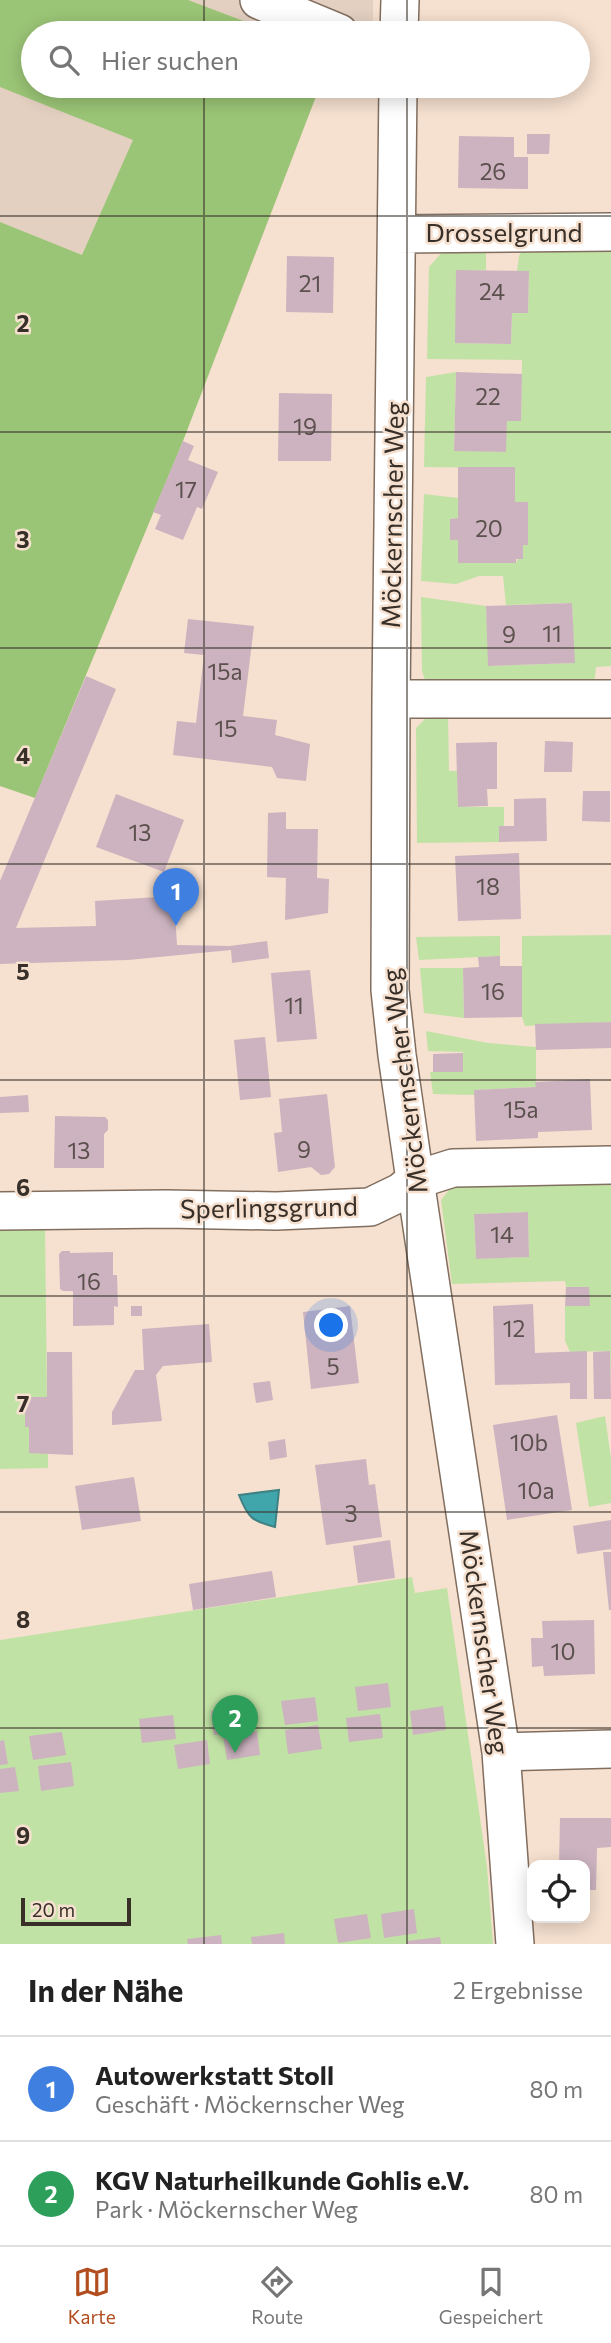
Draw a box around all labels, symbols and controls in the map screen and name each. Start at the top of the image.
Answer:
search box [21,21,590,98]
icon: search [45,41,83,79]
text: Hier suchen [101,44,239,75]
house number: 26 [480,157,506,185]
street label: Drosselgrund [425,216,583,247]
house number: 21 [299,269,321,297]
house number: 24 [479,277,505,305]
text: 2 [16,309,30,337]
house number: 22 [475,382,501,410]
street label: Möckernscher Weg [374,401,409,629]
house number: 19 [293,412,317,440]
house number: 17 [175,475,197,503]
house number: 20 [475,514,503,542]
text: 3 [16,525,30,553]
house number: 11 [542,619,562,647]
house number: 9 [502,620,516,648]
house number: 15a [207,657,243,685]
house number: 15 [214,714,238,742]
text: 4 [16,741,30,769]
house number: 13 [129,818,151,846]
pin: 1 [153,868,199,926]
house number: 18 [476,872,500,900]
text: 5 [16,957,30,985]
street label: Möckernscher Weg [374,967,433,1196]
house number: 16 [481,977,505,1005]
house number: 11 [284,991,304,1019]
house number: 15a [503,1095,539,1123]
house number: 9 [297,1135,311,1163]
house number: 13 [68,1136,90,1164]
text: 6 [16,1173,30,1201]
street label: Sperlingsgrund [180,1189,358,1224]
house number: 14 [490,1220,514,1248]
house number: 16 [77,1267,101,1295]
your location [314,1308,348,1342]
house number: 12 [503,1314,525,1342]
house number: 5 [326,1352,340,1380]
text: 7 [17,1389,29,1417]
house number: 10b [510,1428,548,1456]
house number: 10a [518,1476,554,1504]
house number: 3 [344,1499,358,1527]
street label: Möckernscher Weg [454,1527,517,1756]
text: 8 [16,1605,30,1633]
house number: 10 [551,1637,575,1665]
pin: 2 [212,1695,258,1753]
text: 9 [16,1821,30,1849]
map controls [527,1860,590,1923]
button: locate [527,1860,590,1923]
scale bar [21,1895,131,1927]
text: 20 m [32,1898,75,1921]
text: In der Nähe [28,1971,183,2008]
text: 2 Ergebnisse [453,1976,583,2004]
text: Autowerkstatt Stoll [95,2059,334,2090]
text: 1 [46,2075,56,2103]
text: 80 m [530,2075,583,2103]
text: Geschäft · Möckernscher Weg [95,2090,404,2118]
text: KGV Naturheilkunde Gohlis e.V. [95,2164,469,2195]
text: 2 [44,2180,58,2208]
text: 80 m [530,2180,583,2208]
text: Park · Möckernscher Weg [95,2195,358,2223]
tab: Karte [68,2263,116,2328]
tab: Route [251,2263,303,2328]
tab: Gespeichert [439,2263,543,2328]

